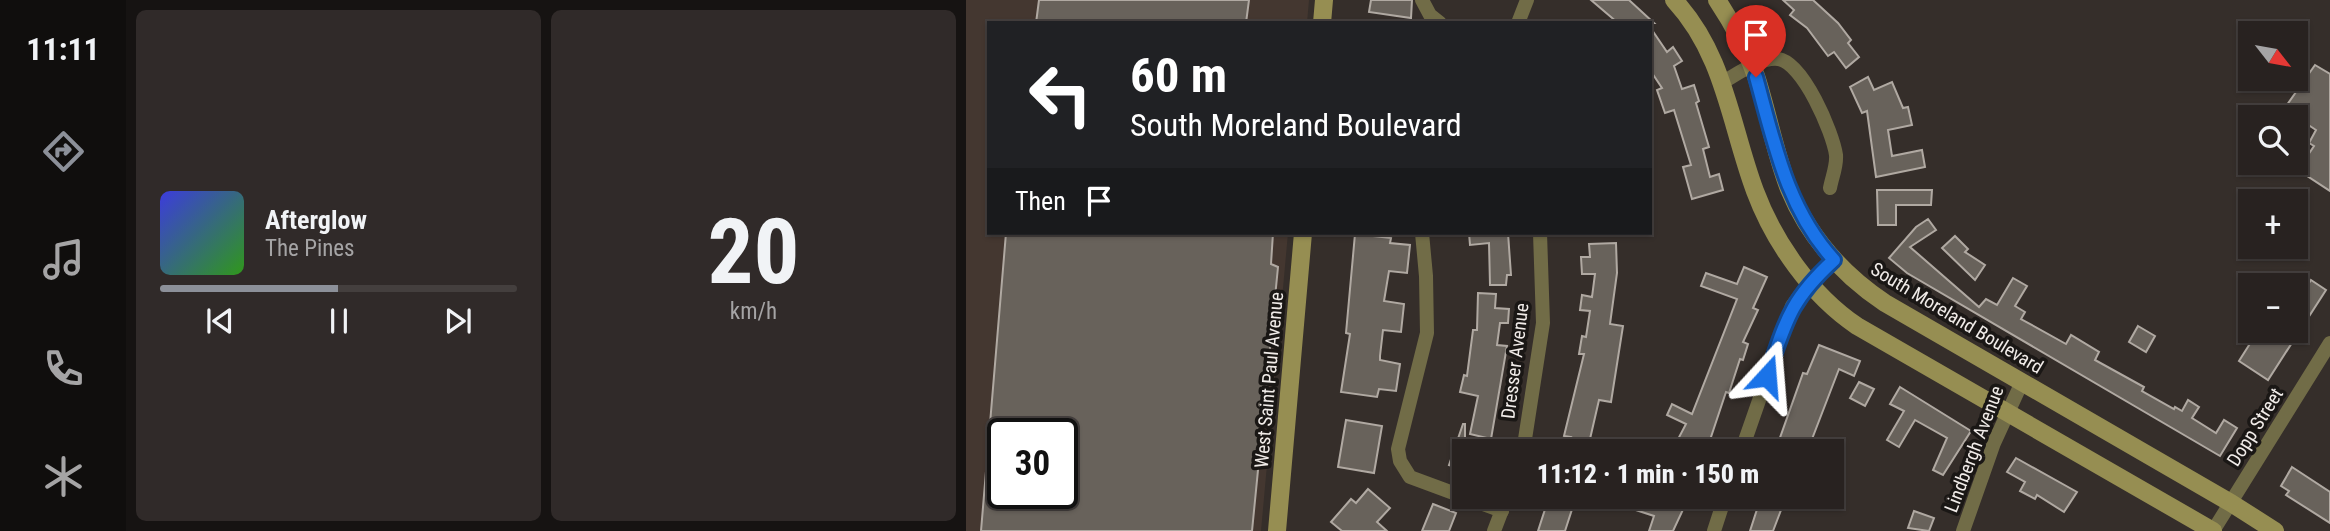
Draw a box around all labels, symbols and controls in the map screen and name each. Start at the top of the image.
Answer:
pin [1726,5,1786,77]
icon: arrive [1737,16,1775,54]
north arrow [2238,21,2308,91]
map controls [2238,21,2308,343]
text: 11:11 [26,30,100,68]
text: 60 m [1130,47,1227,104]
icon: left [1015,49,1106,140]
button: search [2238,105,2308,175]
text: South Moreland Boulevard [1130,106,1462,144]
icon: directions [39,127,88,176]
icon: arrive [1080,182,1118,220]
text: Then [1015,186,1066,216]
button: + [2238,189,2308,259]
text: 20 [708,199,799,305]
text: Afterglow [265,205,367,235]
icon: music [39,235,88,284]
text: The Pines [265,235,355,262]
street label: South Moreland Boulevard [1867,257,2047,379]
button: − [2238,273,2308,343]
street label: West Saint Paul Avenue [1250,291,1288,469]
text: km/h [730,298,777,325]
icon: previous [201,302,239,340]
icon: pause [320,302,358,340]
icon: next [439,302,477,340]
street label: Dresser Avenue [1496,302,1534,420]
position arrow [1730,339,1804,413]
icon: phone [39,344,88,393]
street label: Lindbergh Avenue [1939,382,2009,515]
street label: Dopp Street [2222,384,2288,470]
speed limit sign: 30 [987,418,1078,509]
icon: climate [39,452,88,501]
text: 11:12 · 1 min · 150 m [1537,459,1759,489]

